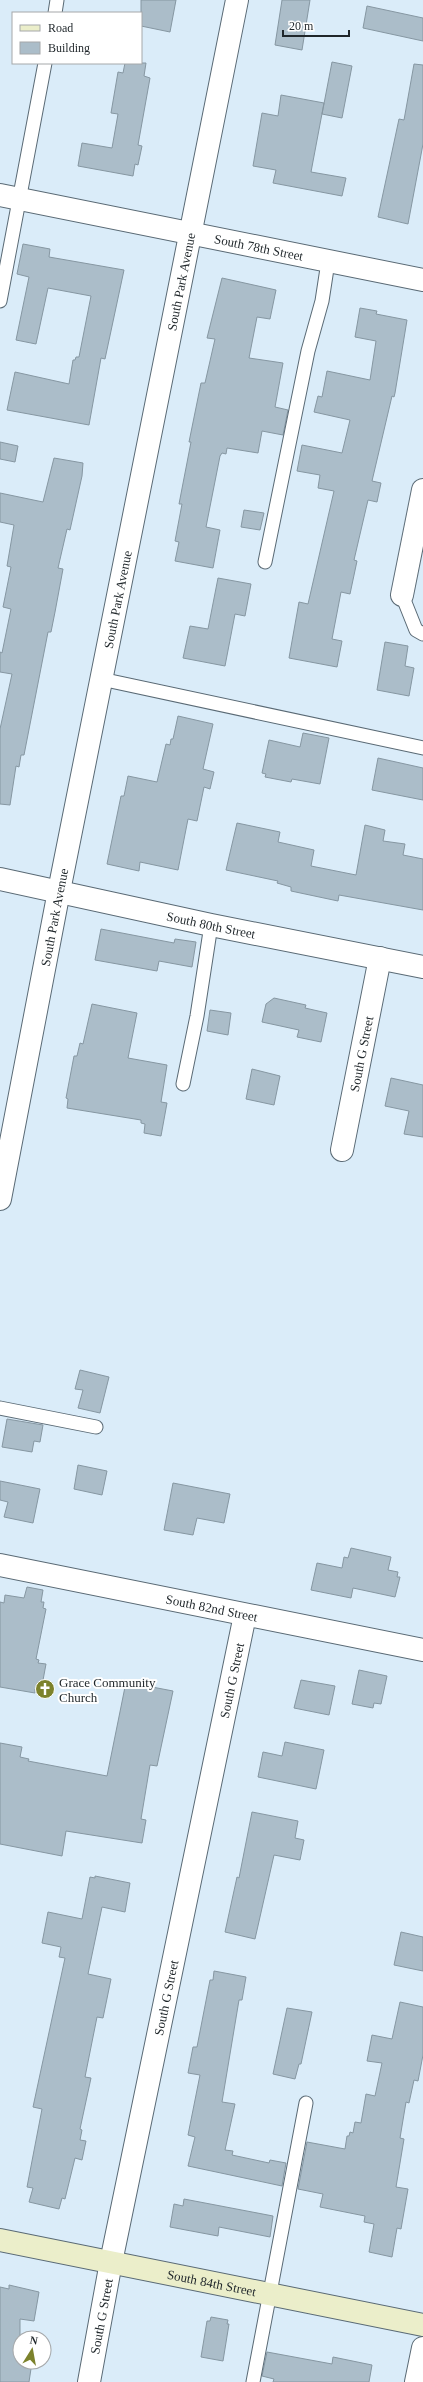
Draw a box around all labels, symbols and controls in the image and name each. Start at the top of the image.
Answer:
legend [12,12,142,64]
scale bar [283,12,349,38]
text: 20 m [289,19,314,33]
text: Road [48,21,73,35]
text: Building [48,41,90,55]
street label: South Park Avenue [164,231,198,332]
street label: South 78th Street [213,231,305,264]
street label: South Park Avenue [101,549,135,650]
street label: South Park Avenue [38,867,71,967]
street label: South 80th Street [165,909,257,942]
street label: South G Street [347,1015,376,1093]
street label: South 82nd Street [164,1592,259,1625]
street label: South G Street [217,1641,247,1719]
place label: Grace Community Church [59,1675,156,1705]
church icon: Grace Community Church [34,1678,56,1700]
street label: South G Street [151,1958,181,2037]
street label: South 84th Street [166,2267,258,2299]
street label: South G Street [87,2277,116,2355]
north arrow [12,2330,52,2370]
text: N [29,2334,39,2347]

